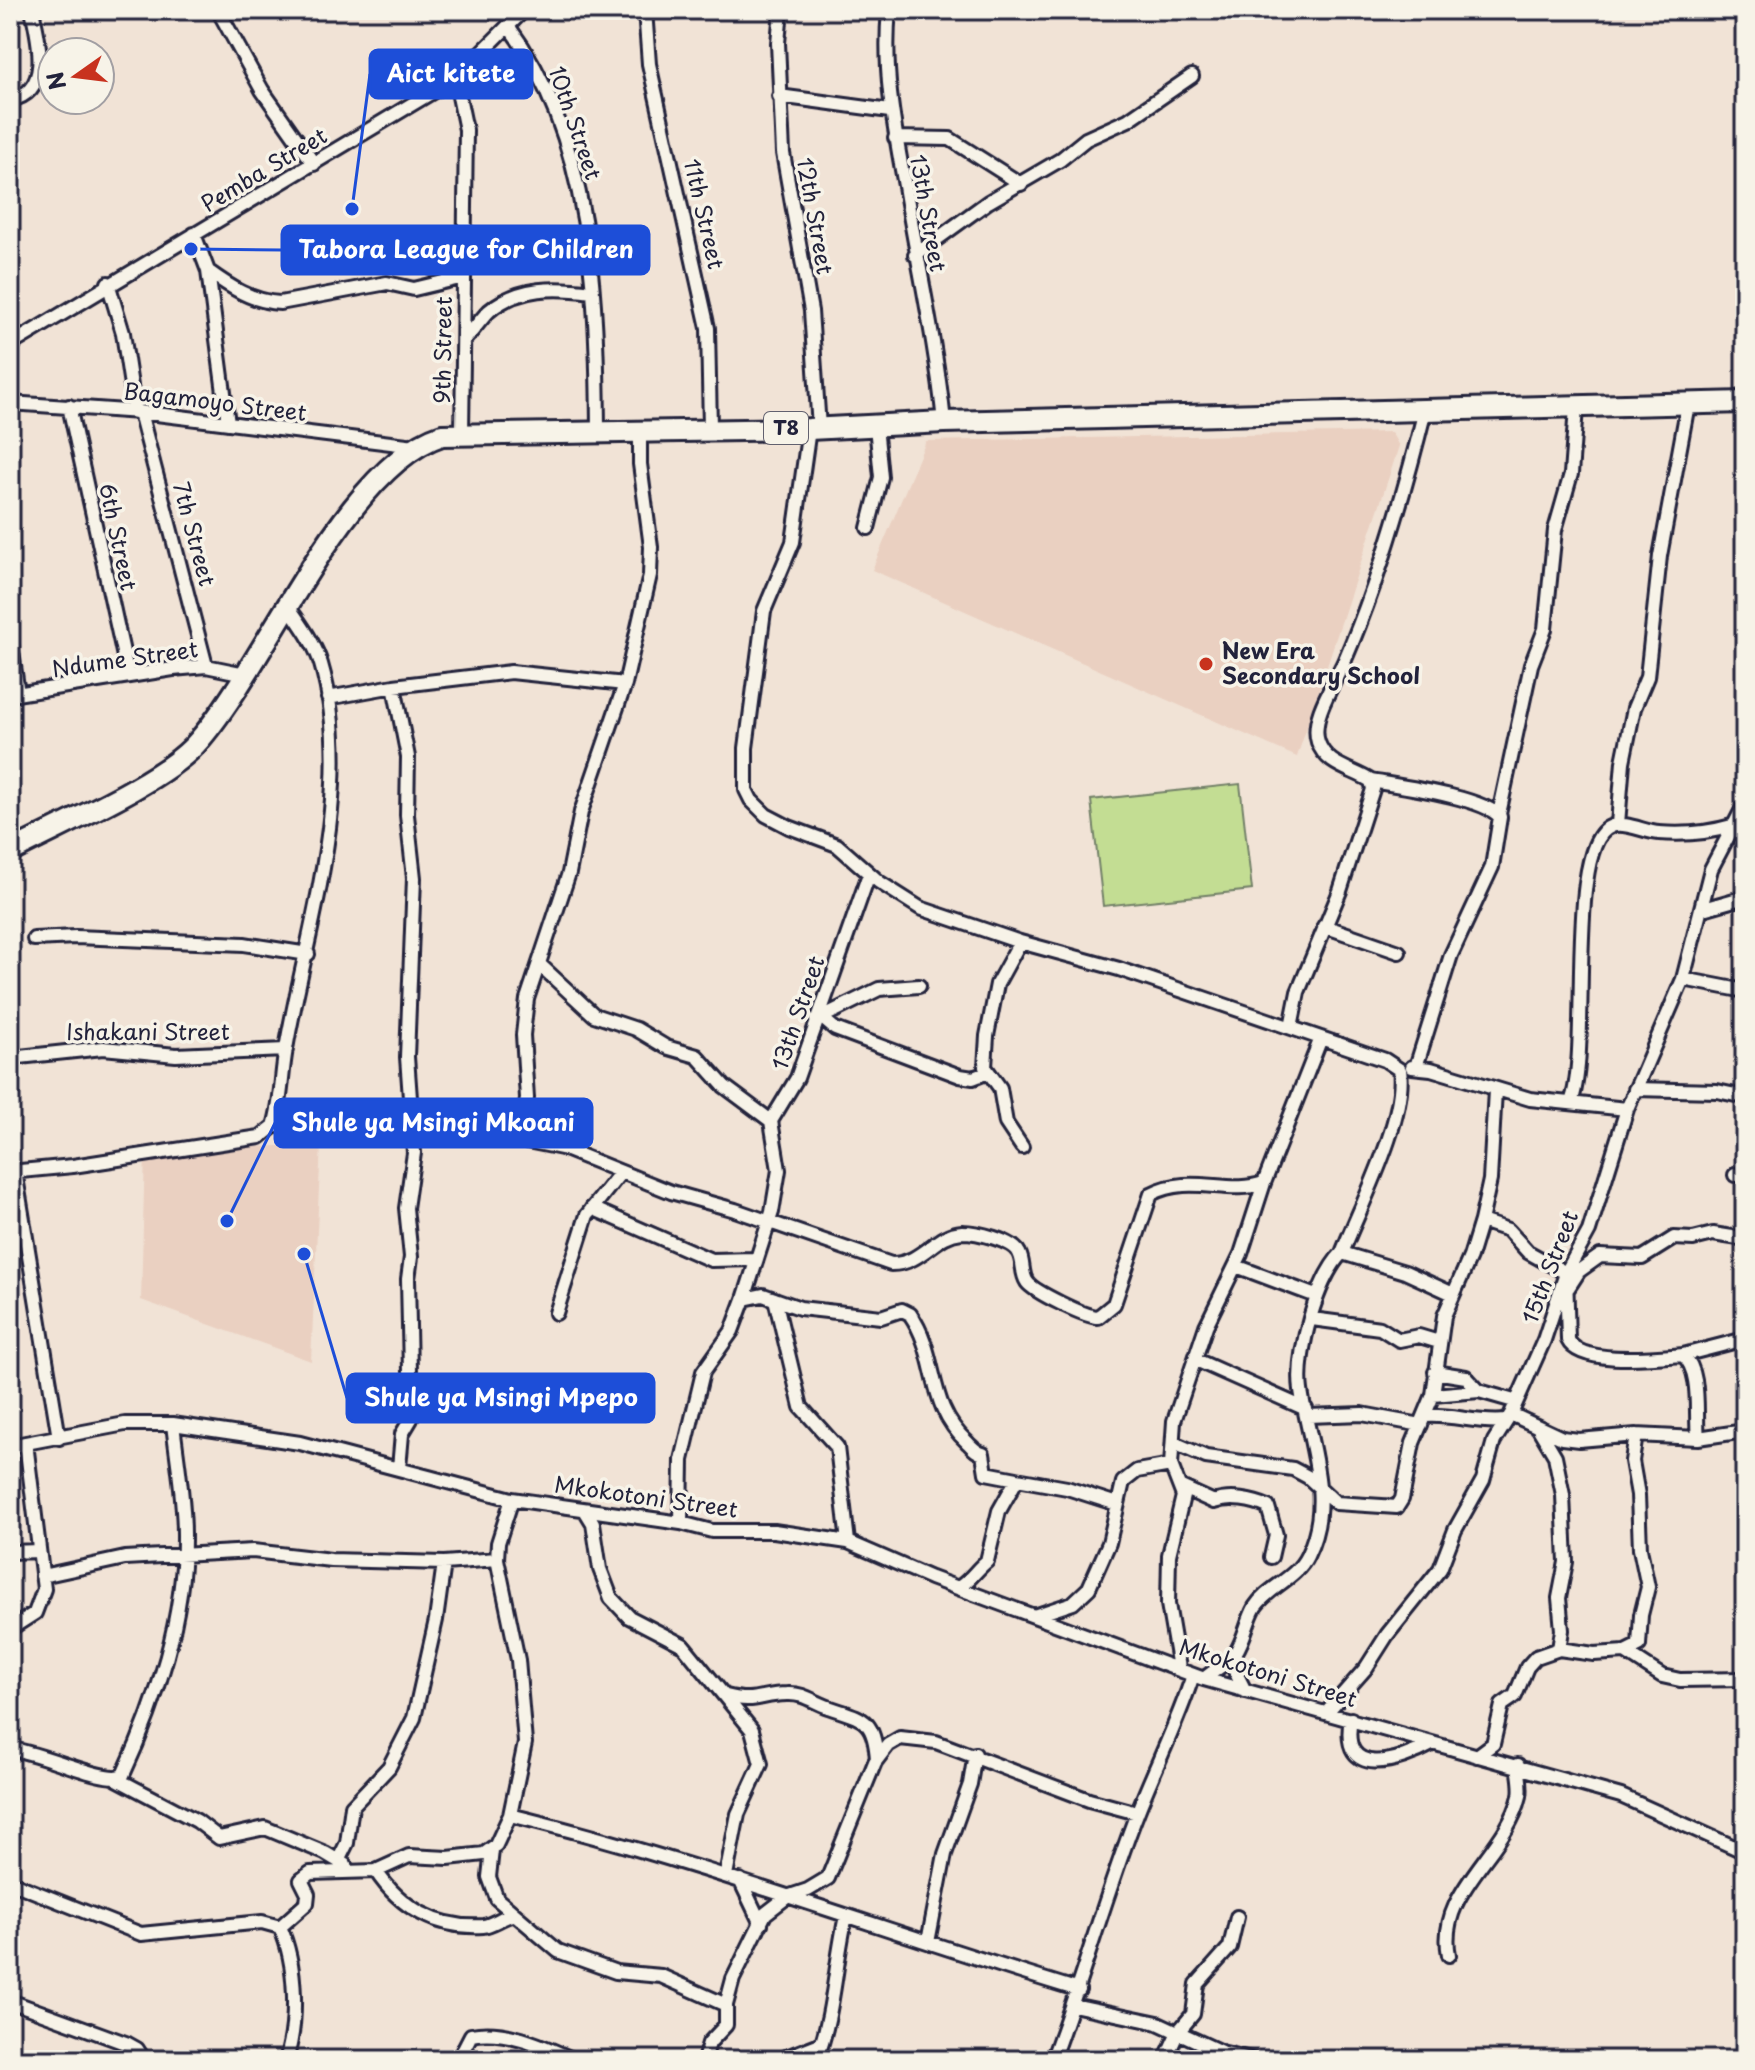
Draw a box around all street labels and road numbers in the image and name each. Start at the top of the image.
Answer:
street label: 10th Street [542,61,611,184]
street label: Pemba Street [194,118,332,219]
street label: 13th Street [903,151,956,274]
street label: 11th Street [677,155,734,272]
street label: 12th Street [790,155,843,277]
street label: 9th Street [424,296,459,404]
street label: Bagamoyo Street [122,373,309,428]
road number: T8 [764,412,808,444]
street label: 7th Street [166,478,225,589]
street label: 6th Street [92,480,147,593]
street label: Ndume Street [50,631,200,684]
street label: 13th Street [762,951,832,1074]
street label: Ishakani Street [66,1014,230,1047]
street label: 15th Street [1512,1205,1585,1328]
street label: Mkokotoni Street [553,1466,740,1525]
street label: Mkokotoni Street [1175,1629,1362,1714]

